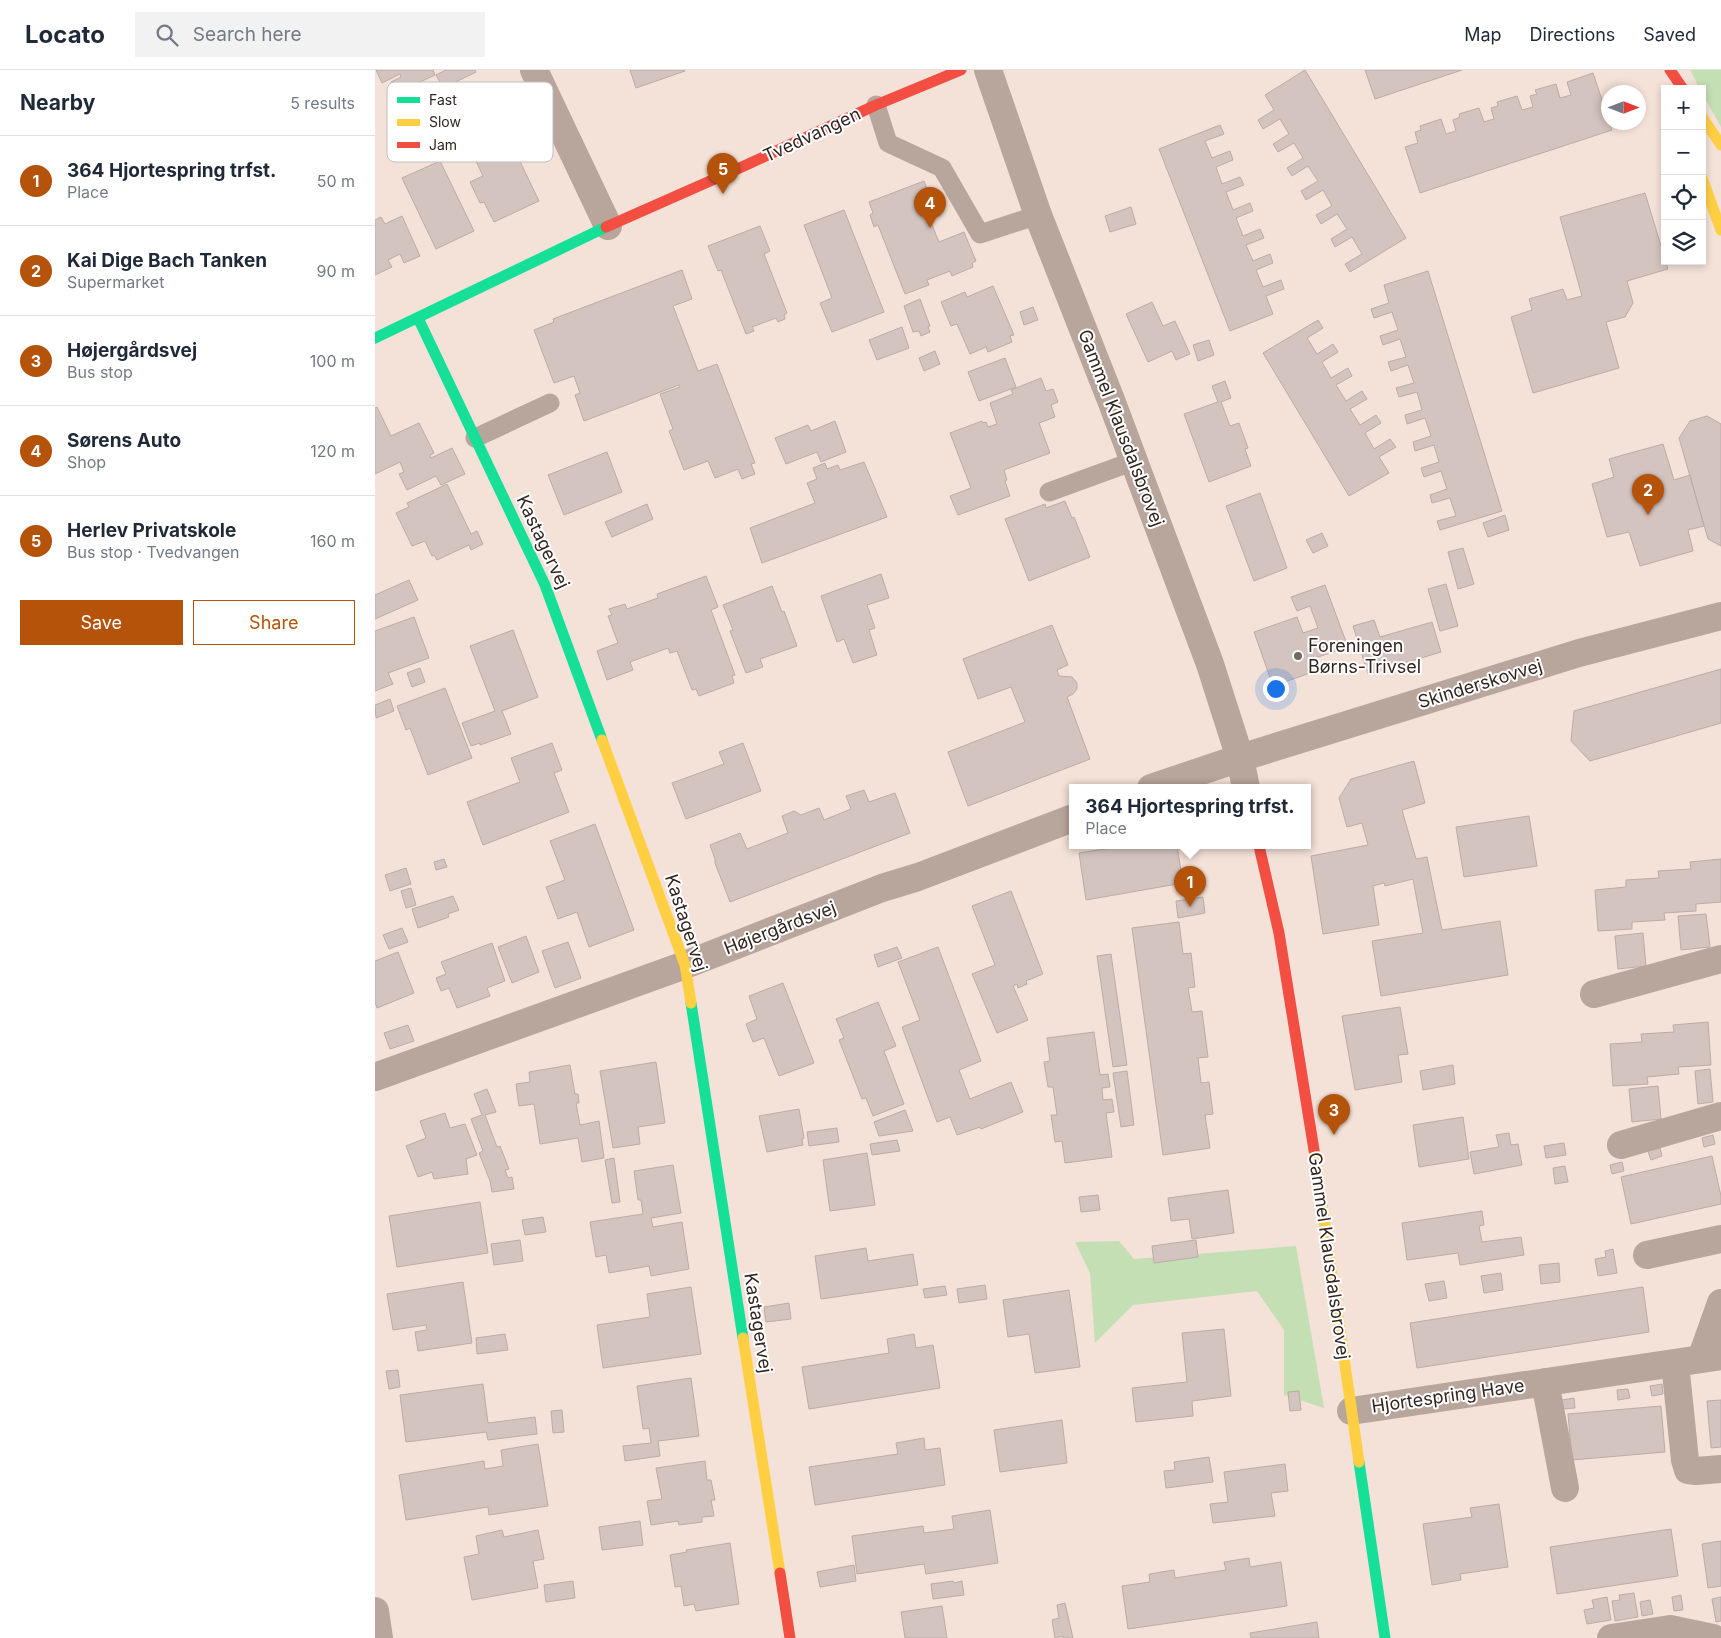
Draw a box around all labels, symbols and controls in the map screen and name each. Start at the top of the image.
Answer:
search box [135,12,485,57]
text: Locato [25,20,105,49]
icon: search [153,21,181,49]
text: Search here [193,23,301,46]
text: Map [1464,24,1502,45]
text: Directions [1530,24,1615,45]
text: Saved [1643,24,1696,45]
legend [387,82,553,162]
north arrow [1601,85,1646,130]
map controls [1661,85,1706,265]
button: + [1661,85,1706,130]
text: Nearby [20,90,95,115]
text: Fast [429,91,457,108]
text: 5 results [290,93,355,113]
street label: Tvedvangen [760,103,864,166]
text: Slow [429,113,461,130]
button: − [1661,130,1706,175]
text: Jam [429,136,457,153]
pin: 5 [707,153,739,194]
text: 364 Hjortespring trfst. [67,159,276,182]
text: 1 [33,171,39,191]
text: 50 m [317,171,355,191]
button: locate [1661,175,1706,220]
text: Place [67,182,109,202]
pin: 4 [914,187,946,228]
button: layers [1661,220,1706,265]
text: Kai Dige Bach Tanken [67,249,267,272]
text: 2 [31,261,41,281]
text: 90 m [316,261,355,281]
text: Supermarket [67,272,164,292]
street label: Gammel Klausdalsbrovej [1074,326,1169,529]
text: Højergårdsvej [67,339,197,362]
text: 3 [31,351,41,371]
text: 100 m [310,351,355,371]
text: Bus stop [67,362,133,382]
text: Sørens Auto [67,429,181,452]
text: 4 [31,441,41,461]
text: 120 m [310,441,355,461]
text: Shop [67,452,106,472]
pin: 2 [1632,474,1664,515]
street label: Kastagervej [513,492,574,592]
text: Herlev Privatskole [67,519,236,542]
text: 5 [31,531,41,551]
text: 160 m [310,531,355,551]
text: Bus stop · Tvedvangen [67,542,240,562]
button: Save [20,600,183,645]
button: Share [193,600,355,645]
place label: Foreningen Børns-Trivsel [1308,635,1421,677]
marker: Foreningen Børns-Trivsel [1292,650,1304,662]
street label: Skinderskovvej [1415,655,1545,712]
your location [1263,676,1289,702]
popup [1069,784,1311,849]
text: 364 Hjortespring trfst. [1085,795,1295,818]
text: Place [1085,818,1127,838]
pin: 1 [1174,866,1206,907]
street label: Kastagervej [661,872,712,974]
street label: Højergårdsvej [721,897,839,959]
pin: 3 [1318,1094,1350,1135]
street label: Gammel Klausdalsbrovej [1305,1151,1354,1361]
street label: Kastagervej [740,1271,777,1374]
street label: Hjortespring Have [1370,1374,1526,1417]

